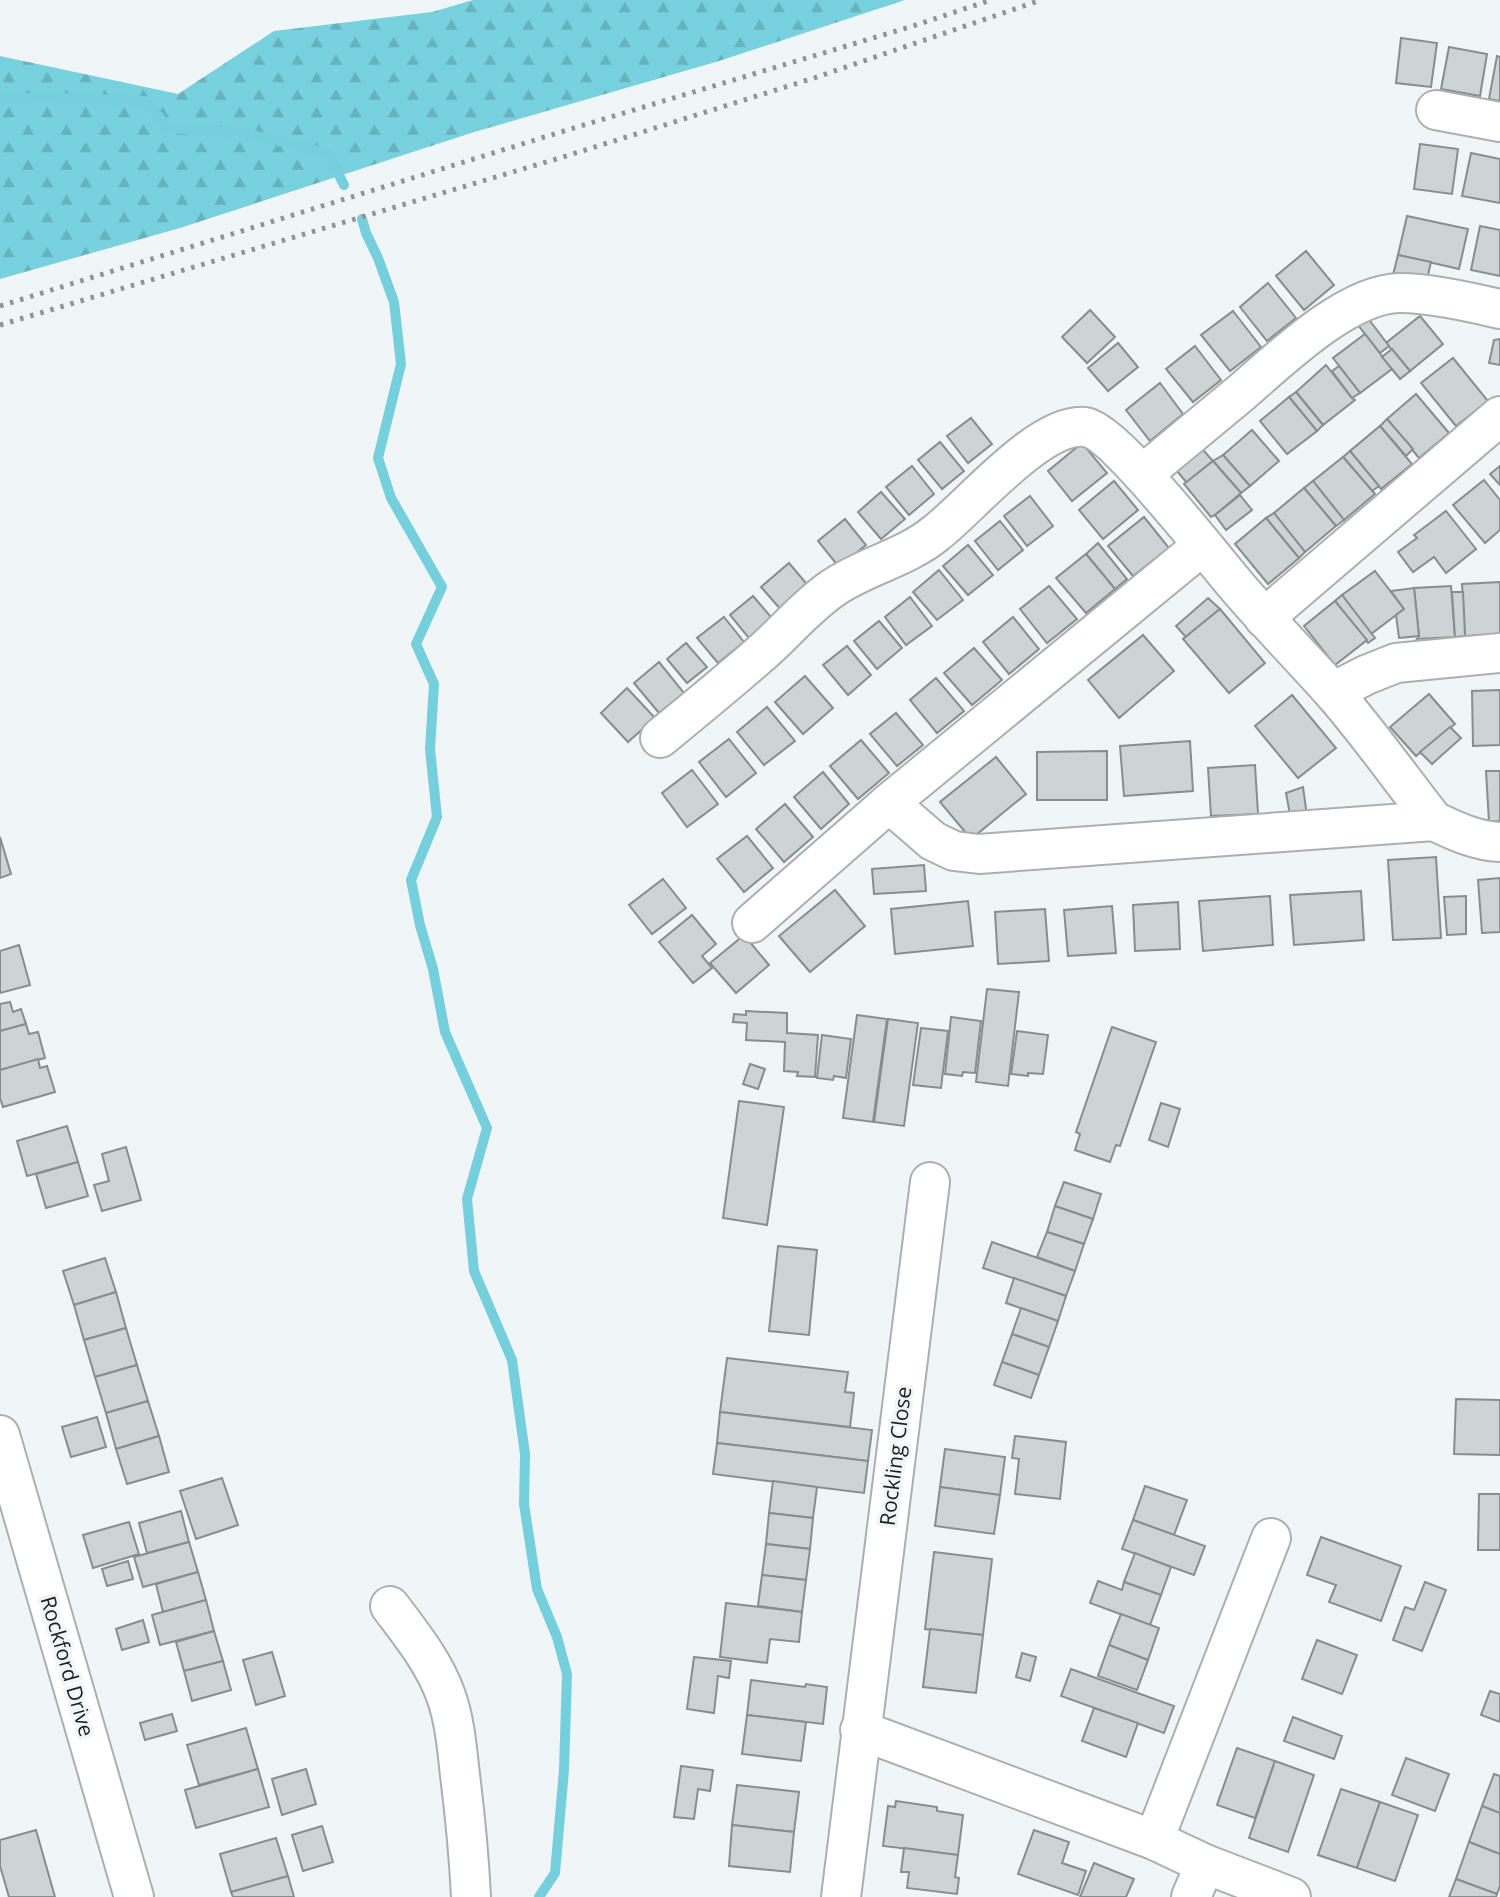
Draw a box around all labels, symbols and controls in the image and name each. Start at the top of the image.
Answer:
street label: Rockling Close [873,1385,917,1527]
street label: Rockford Drive [35,1593,101,1739]

